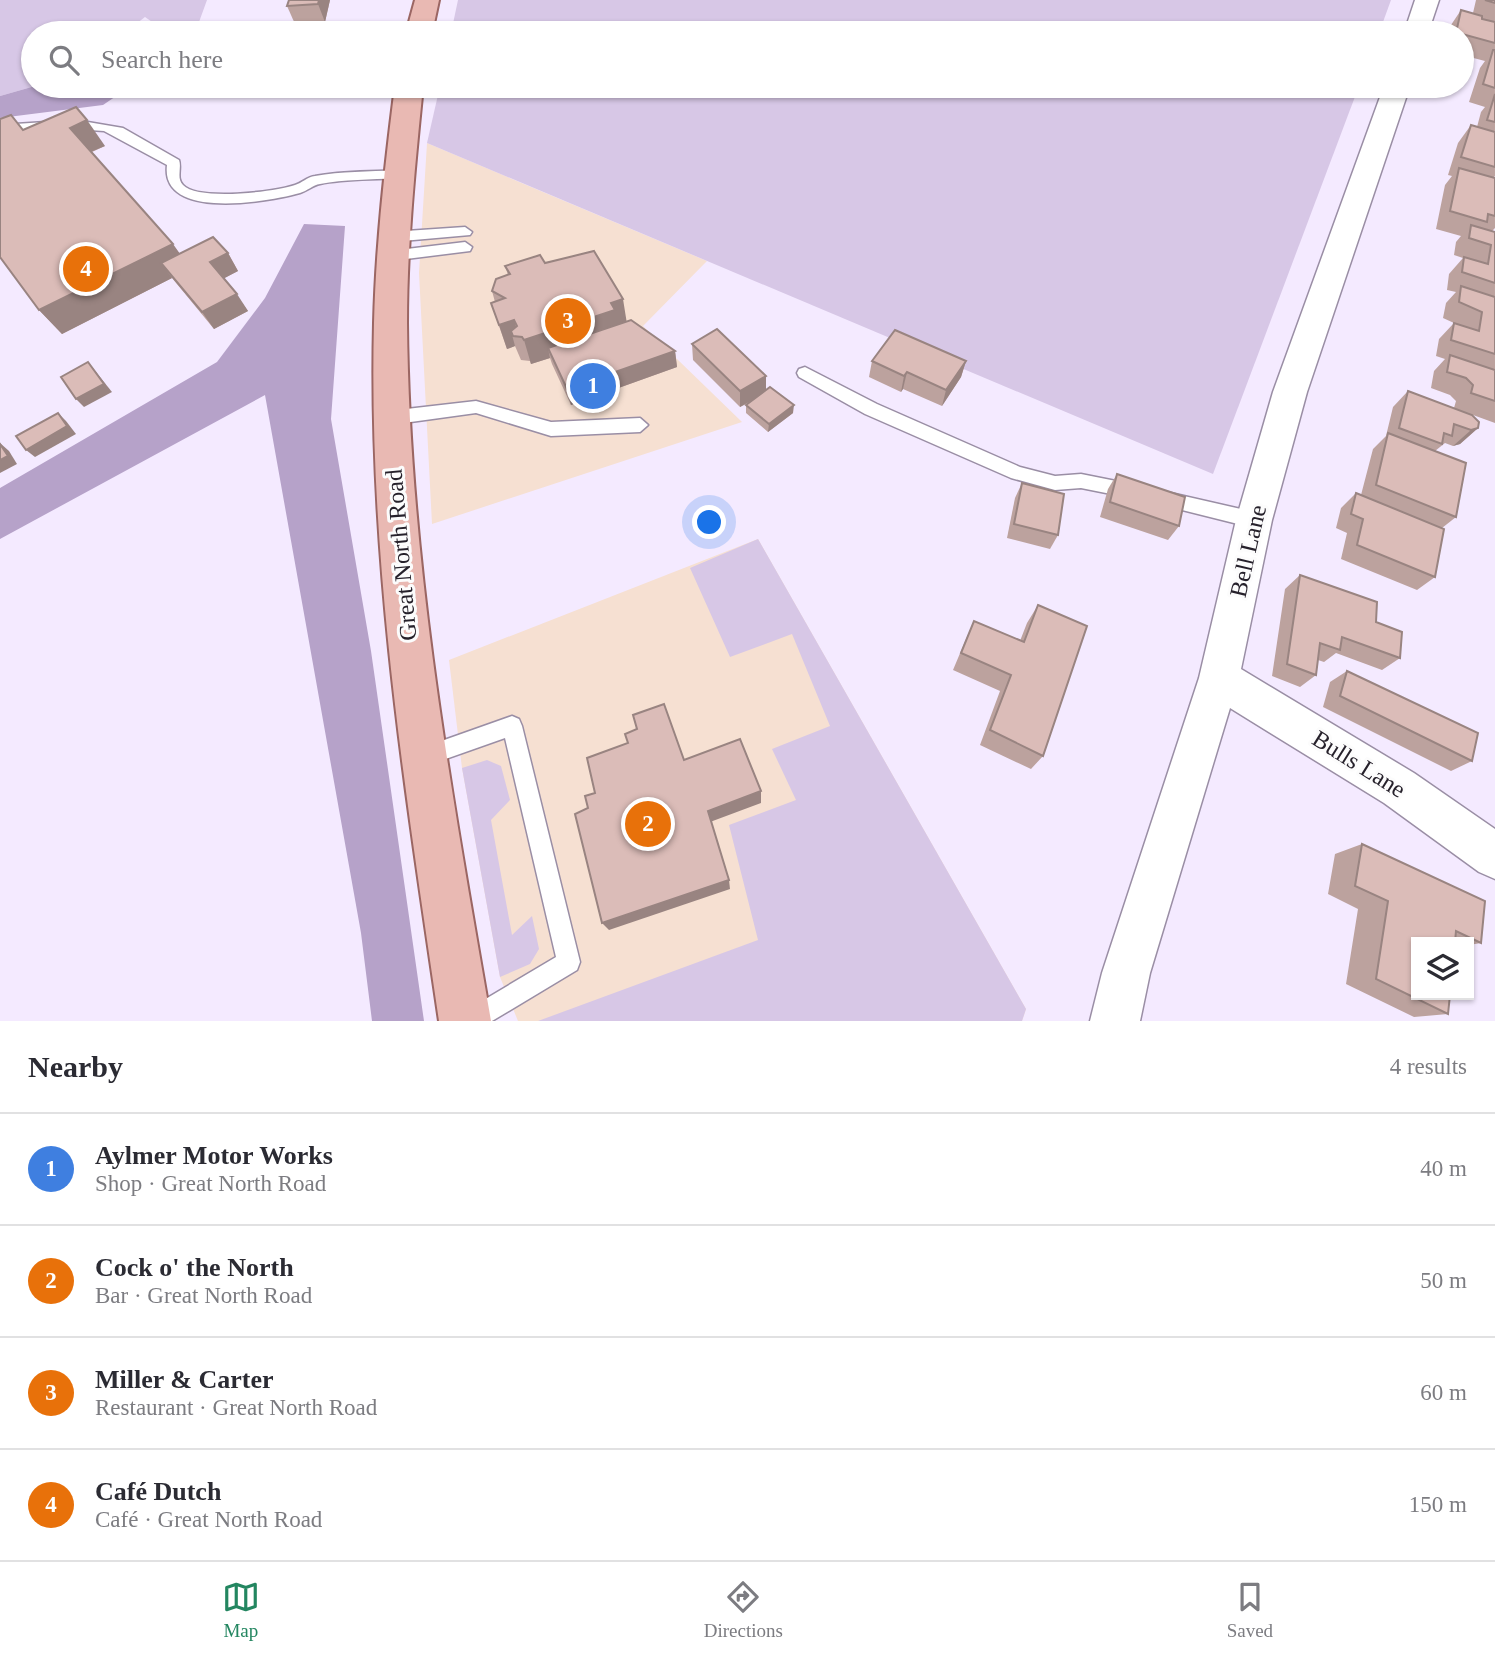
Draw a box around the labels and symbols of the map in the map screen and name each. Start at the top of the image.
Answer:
pin: 4 [63,243,109,295]
pin: 3 [545,295,591,347]
pin: 1 [570,360,616,412]
street label: Great North Road [381,468,421,642]
street label: Bell Lane [1225,502,1271,600]
your location [692,505,726,539]
street label: Bulls Lane [1308,725,1410,803]
pin: 2 [625,798,671,850]

